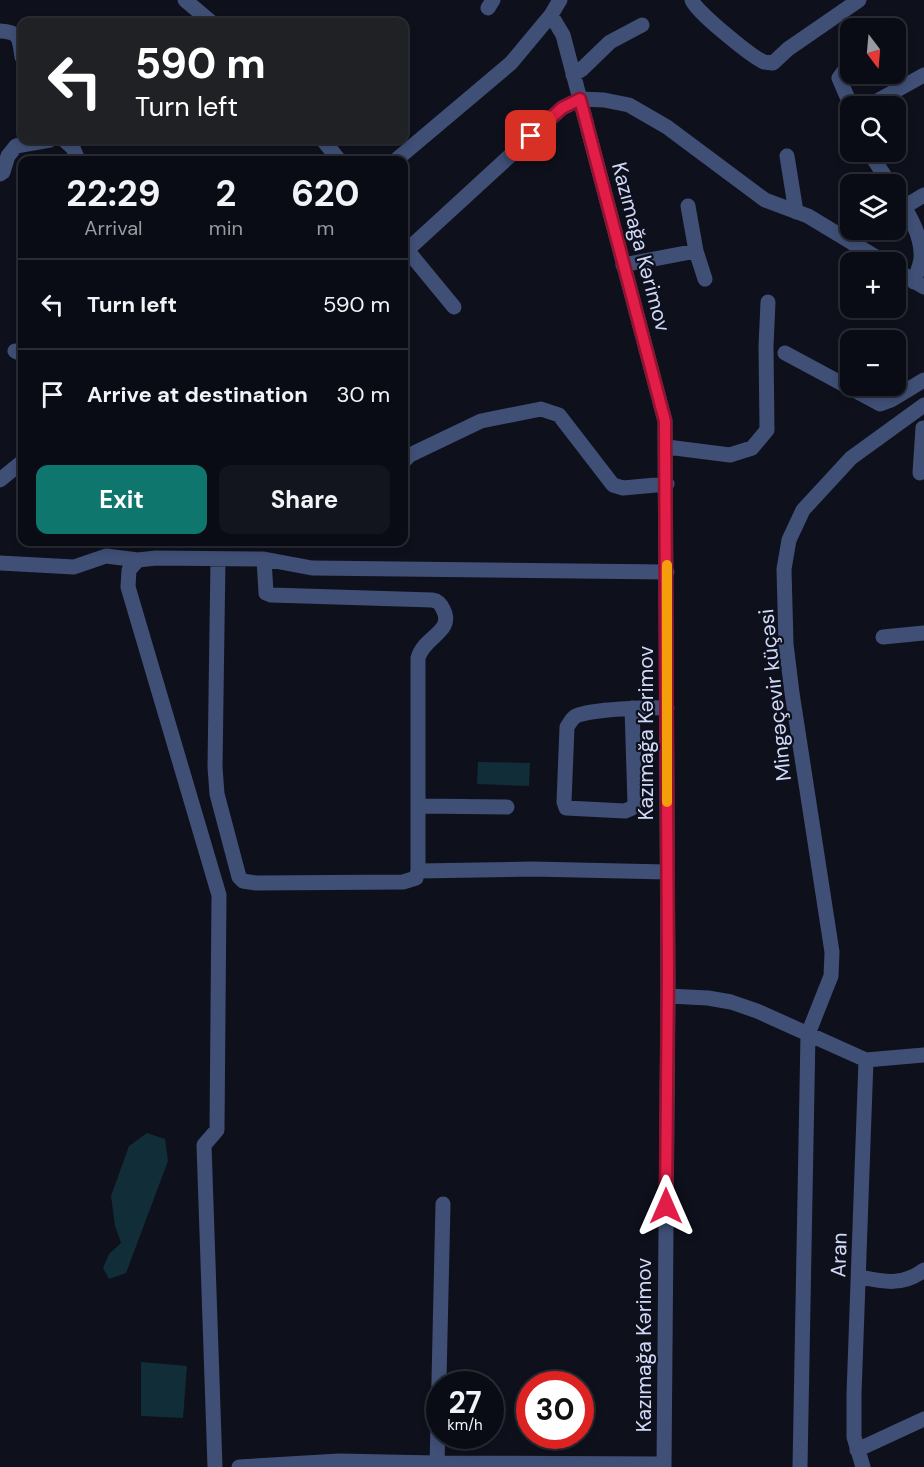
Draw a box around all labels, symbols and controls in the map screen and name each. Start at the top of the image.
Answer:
north arrow [840,18,906,84]
map controls [840,18,906,396]
text: 590 m [135,36,266,91]
icon: left [36,42,114,120]
text: Turn left [135,89,238,124]
button: search [840,96,906,162]
pin [505,110,556,161]
icon: arrive [514,119,547,152]
street label: Kazımağa Kərimov [605,159,677,335]
text: 22:29 [66,170,161,217]
text: 2 [215,170,236,217]
text: 620 [291,170,360,217]
button: layers [840,174,906,240]
text: Arrival [84,215,143,241]
text: min [209,215,243,241]
text: m [317,215,334,241]
button: + [840,252,906,318]
icon: left [36,288,69,321]
text: Turn left [87,290,177,319]
text: 590 m [323,290,390,319]
button: − [840,330,906,396]
icon: arrive [36,378,69,411]
text: Arrive at destination [87,380,308,409]
text: 30 m [336,380,390,409]
button: Exit [36,465,207,534]
button: Share [219,465,390,534]
street label: Mingəçevir küçəsi [752,607,798,783]
street label: Kazımağa Kərimov [632,646,660,820]
position arrow [634,1174,698,1238]
street label: Aran [824,1232,854,1278]
street label: Kazımağa Kərimov [630,1258,658,1432]
speed limit sign: 30 [516,1371,594,1449]
text: 27 [448,1383,482,1422]
text: km/h [447,1415,483,1435]

